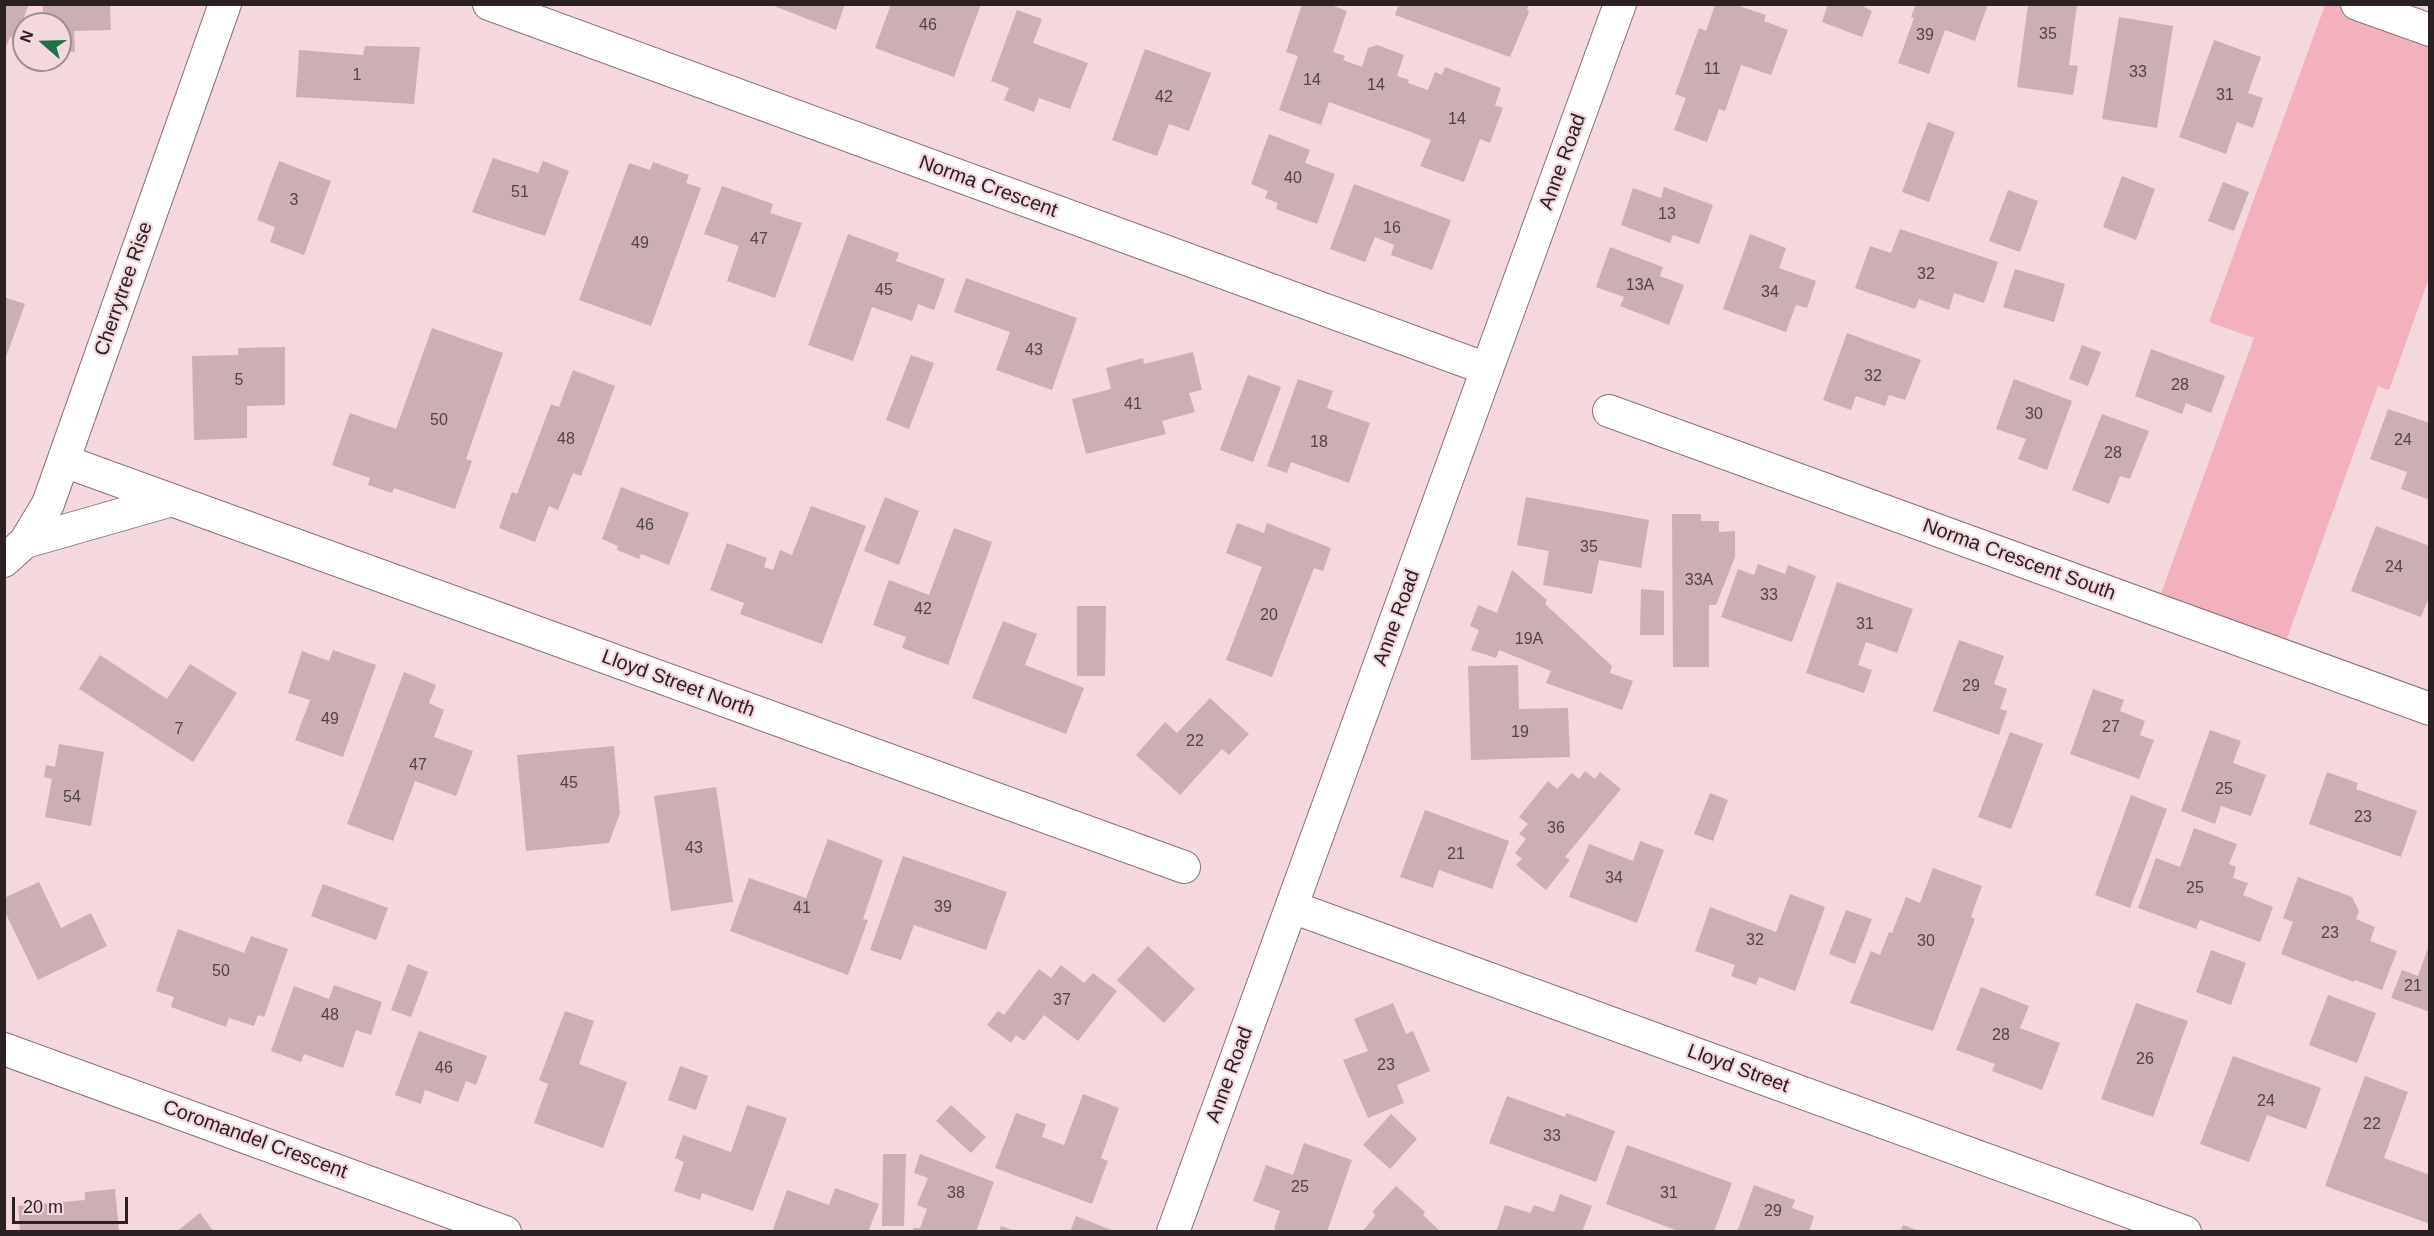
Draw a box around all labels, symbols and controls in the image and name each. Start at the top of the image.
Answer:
north arrow [12,12,72,72]
house number: 46 [919,16,937,36]
house number: 35 [2039,25,2057,45]
house number: 39 [1916,26,1934,46]
text: N [17,28,36,45]
house number: 11 [1704,60,1720,80]
house number: 33 [2129,63,2147,83]
house number: 1 [353,66,361,86]
house number: 14 [1303,71,1321,91]
house number: 14 [1367,76,1385,96]
house number: 31 [2216,86,2234,106]
house number: 42 [1155,88,1173,108]
house number: 14 [1448,110,1466,130]
street label: Anne Road [1535,111,1591,213]
street label: Norma Crescent [915,151,1061,223]
house number: 40 [1284,169,1302,189]
house number: 51 [511,183,529,203]
house number: 3 [290,191,298,211]
house number: 13 [1658,205,1676,225]
street label: Cherrytree Rise [90,219,158,359]
house number: 16 [1383,219,1401,239]
house number: 47 [750,230,768,250]
house number: 49 [631,234,649,254]
house number: 32 [1917,265,1935,285]
house number: 13A [1626,276,1654,296]
house number: 45 [875,281,893,301]
house number: 34 [1761,283,1779,303]
house number: 43 [1025,341,1043,361]
house number: 32 [1864,367,1882,387]
house number: 5 [235,371,243,391]
house number: 28 [2171,376,2189,396]
house number: 41 [1124,395,1142,415]
house number: 30 [2025,405,2043,425]
house number: 50 [430,411,448,431]
house number: 48 [557,430,575,450]
house number: 24 [2394,431,2412,451]
house number: 18 [1310,433,1328,453]
house number: 28 [2104,444,2122,464]
street label: Norma Crescent South [1919,514,2119,606]
house number: 46 [636,516,654,536]
house number: 35 [1580,538,1598,558]
house number: 24 [2385,558,2403,578]
street label: Anne Road [1369,567,1425,669]
house number: 33A [1685,571,1713,591]
house number: 33 [1760,586,1778,606]
house number: 42 [914,600,932,620]
house number: 20 [1260,606,1278,626]
house number: 31 [1856,615,1874,635]
house number: 19A [1515,630,1543,650]
street label: Lloyd Street North [598,645,758,723]
house number: 29 [1962,677,1980,697]
house number: 49 [321,710,339,730]
house number: 27 [2102,718,2120,738]
house number: 7 [175,720,183,740]
house number: 19 [1511,723,1529,743]
house number: 22 [1186,732,1204,752]
house number: 47 [409,756,427,776]
house number: 45 [560,774,578,794]
house number: 25 [2215,780,2233,800]
house number: 54 [63,788,81,808]
house number: 23 [2354,808,2372,828]
house number: 36 [1547,819,1565,839]
house number: 43 [685,839,703,859]
house number: 21 [1447,845,1465,865]
house number: 34 [1605,869,1623,889]
house number: 25 [2186,879,2204,899]
house number: 39 [934,898,952,918]
house number: 41 [793,899,811,919]
house number: 23 [2321,924,2339,944]
house number: 32 [1746,931,1764,951]
house number: 30 [1917,932,1935,952]
house number: 50 [212,962,230,982]
house number: 21 [2404,977,2422,997]
house number: 37 [1053,991,1071,1011]
house number: 48 [321,1006,339,1026]
street label: Anne Road [1202,1024,1258,1126]
house number: 28 [1992,1026,2010,1046]
street label: Lloyd Street [1684,1039,1792,1099]
house number: 26 [2136,1050,2154,1070]
house number: 23 [1377,1056,1395,1076]
house number: 46 [435,1059,453,1079]
house number: 24 [2257,1092,2275,1112]
street label: Coromandel Crescent [159,1095,351,1185]
house number: 22 [2363,1115,2381,1135]
house number: 33 [1543,1127,1561,1147]
house number: 25 [1291,1178,1309,1198]
house number: 38 [947,1184,965,1204]
house number: 31 [1660,1184,1678,1204]
scale bar [15,1185,130,1223]
text: 20 m [23,1197,63,1217]
house number: 29 [1764,1202,1782,1222]

